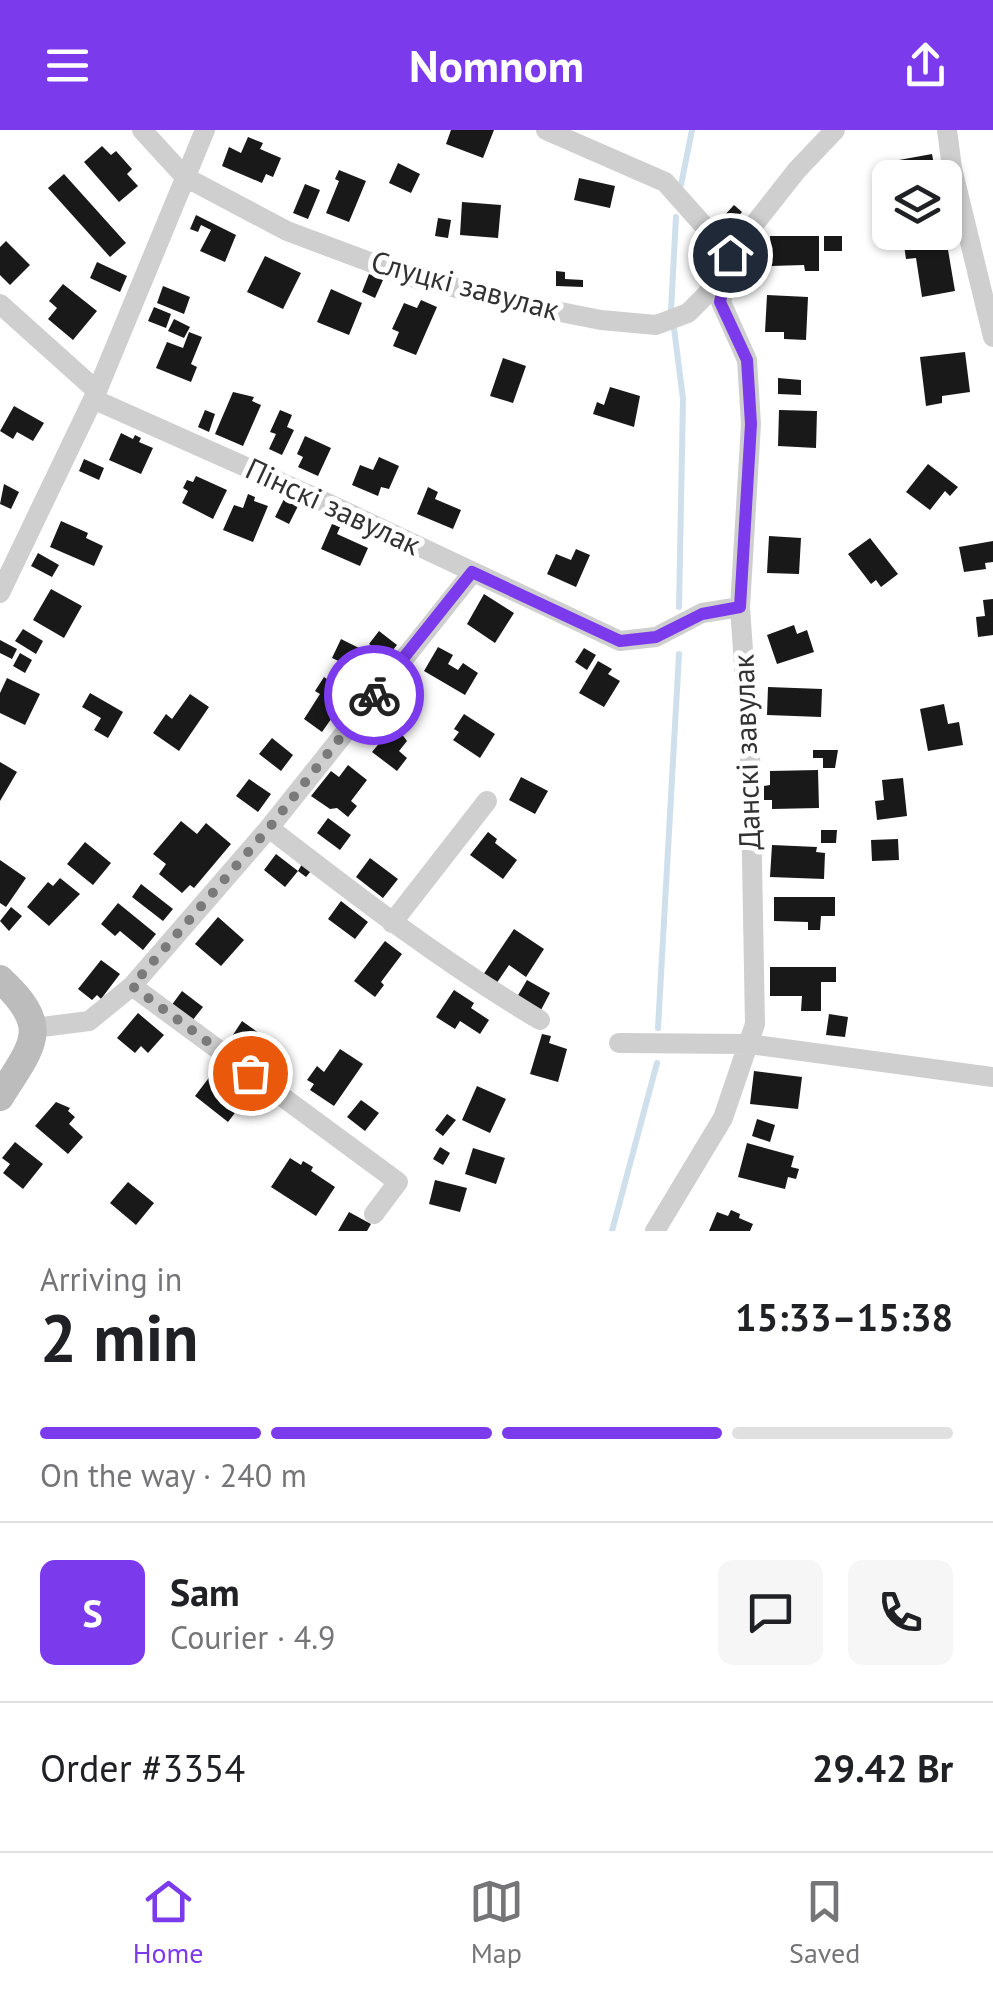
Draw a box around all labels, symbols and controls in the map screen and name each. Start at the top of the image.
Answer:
text: Nomnom [409,36,584,94]
icon: menu [40,38,95,93]
icon: share [898,38,953,93]
map controls [872,160,962,250]
button: layers [872,160,962,250]
pin [688,213,773,298]
icon: home [703,228,758,283]
street label: Слуцкі завулак [367,241,564,329]
street label: Пінскі завулак [240,448,428,564]
courier [324,645,424,745]
street label: Данскі завулак [723,653,768,851]
icon: bike [347,668,402,723]
pin [208,1031,293,1116]
icon: bag [223,1046,278,1101]
text: Arriving in [40,1258,182,1300]
text: 15:33–15:38 [735,1292,953,1341]
text: 2 min [40,1295,199,1379]
text: On the way · 240 m [40,1454,307,1496]
button: chat [718,1560,823,1665]
button: phone [848,1560,953,1665]
text: Sam [170,1567,240,1616]
text: S [82,1588,103,1637]
text: Courier · 4.9 [170,1616,336,1658]
text: Order #3354 [40,1743,245,1792]
text: 29.42 Br [812,1743,953,1792]
tab: Home [133,1874,203,1971]
tab: Map [469,1874,524,1971]
tab: Saved [789,1874,860,1971]

